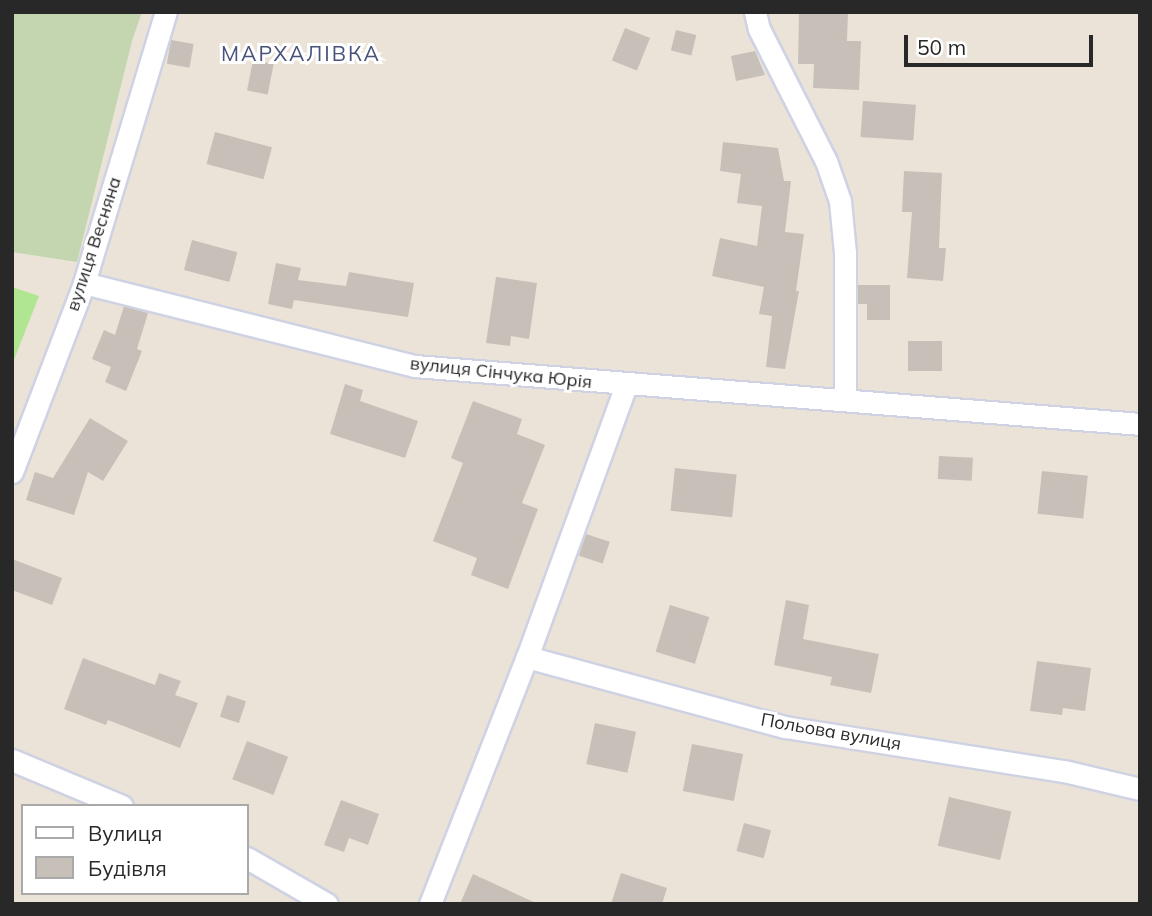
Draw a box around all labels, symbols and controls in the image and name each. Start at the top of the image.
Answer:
scale bar [907,21,1096,65]
text: 50 m [917,34,966,60]
district label: МАРХАЛІВКА [222,40,380,66]
street label: вулиця Весняна [62,174,126,314]
street label: вулиця Сінчука Юрія [409,353,593,393]
street label: Польова вулиця [759,709,903,755]
legend [21,804,248,895]
text: Вулиця [88,820,162,846]
text: Будівля [88,855,167,881]

